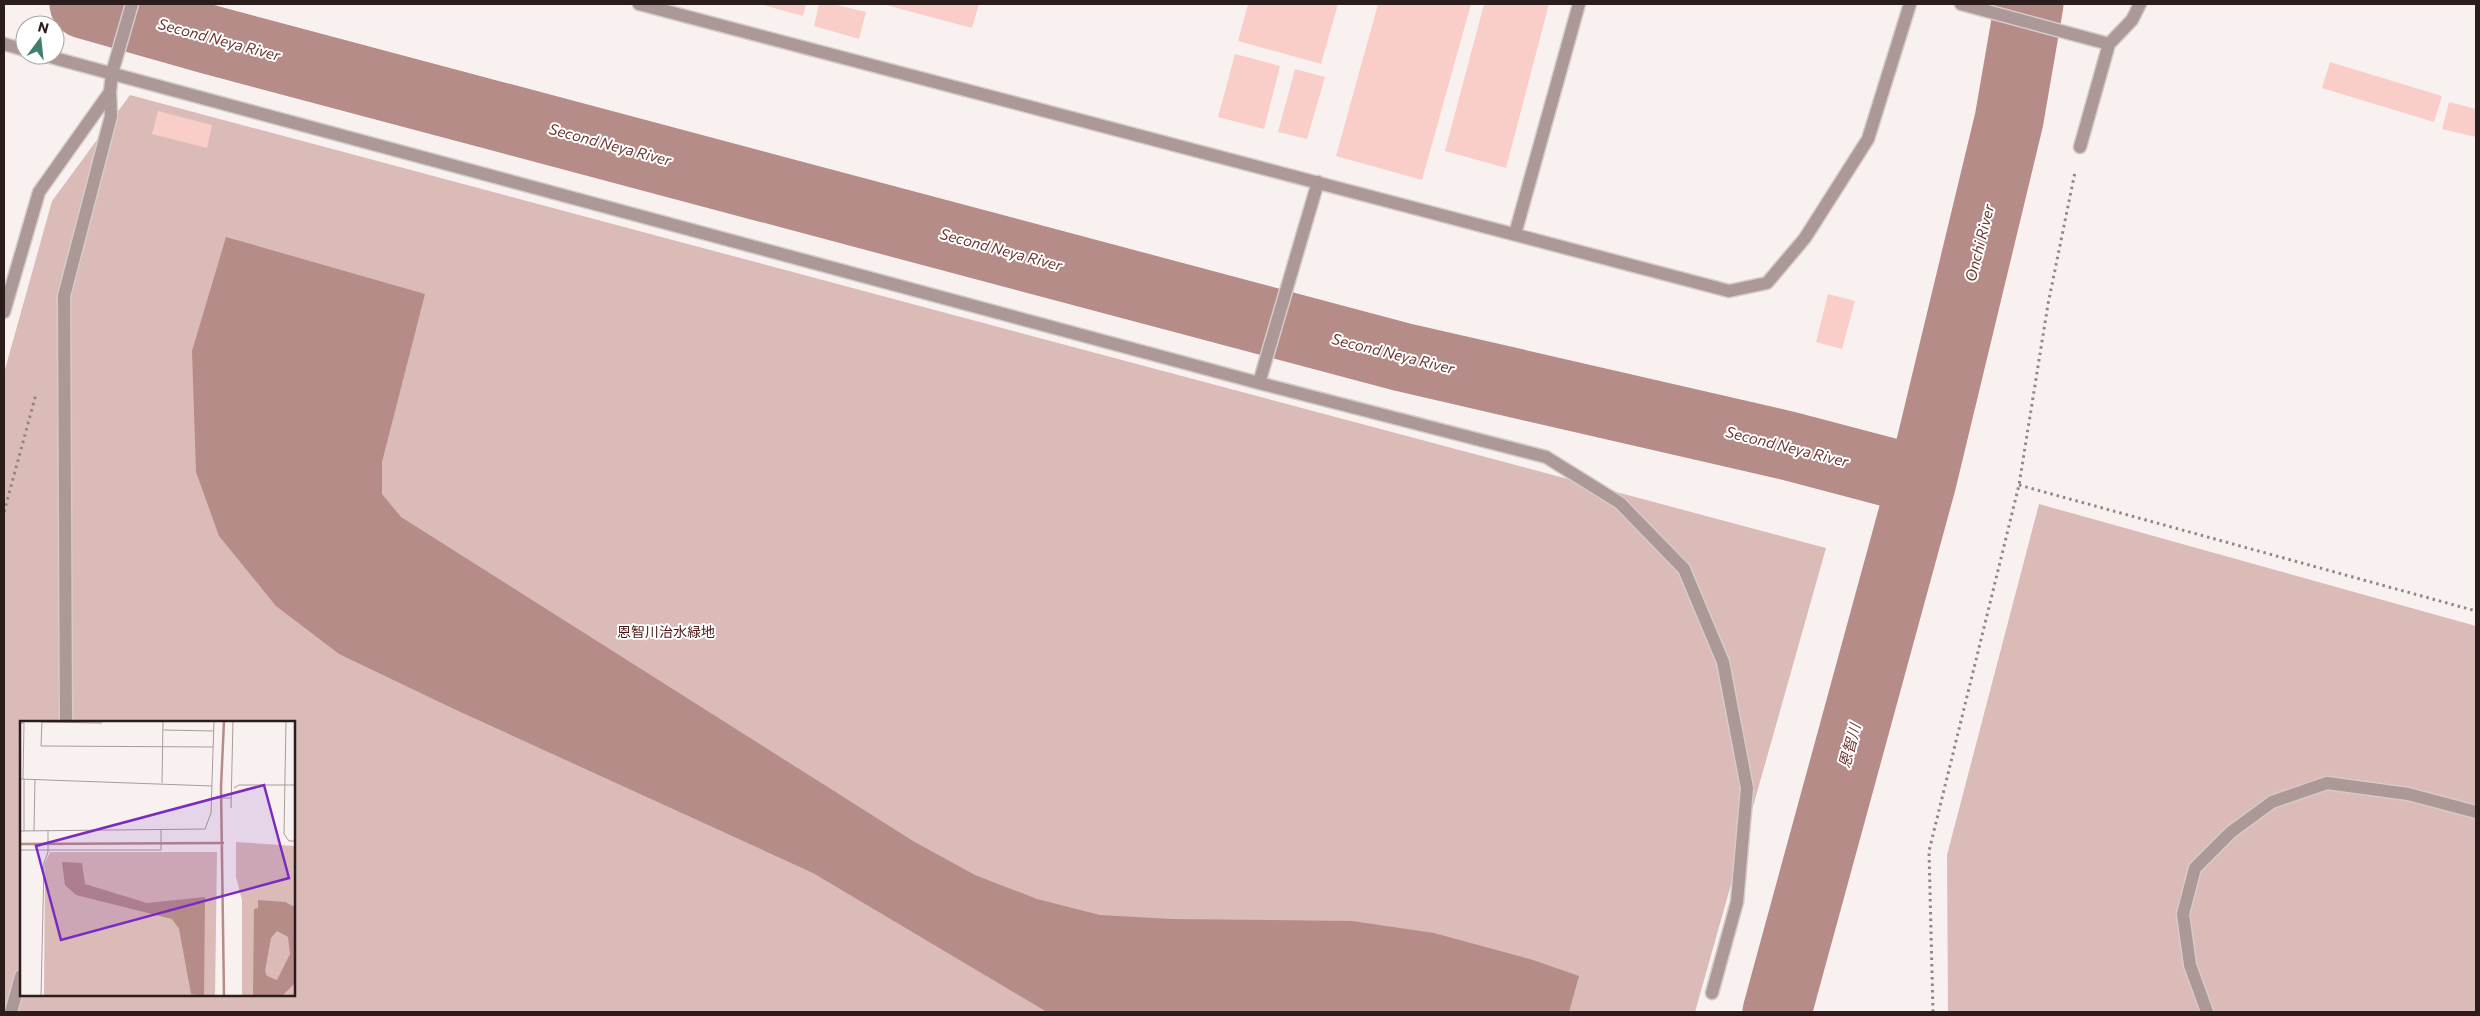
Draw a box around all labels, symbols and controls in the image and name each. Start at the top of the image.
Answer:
water label: Second Neya River [156,14,283,64]
north arrow [15,15,65,65]
text: N [36,17,51,37]
water label: Second Neya River [547,119,674,169]
water label: Onchi River [1961,201,1998,283]
water label: Second Neya River [938,224,1065,274]
water label: Second Neya River [1330,329,1457,377]
water label: Second Neya River [1724,422,1851,470]
park label: 恩智川治水緑地 [617,623,715,640]
water label: 恩智川 [1835,720,1864,770]
inset map [20,721,295,996]

